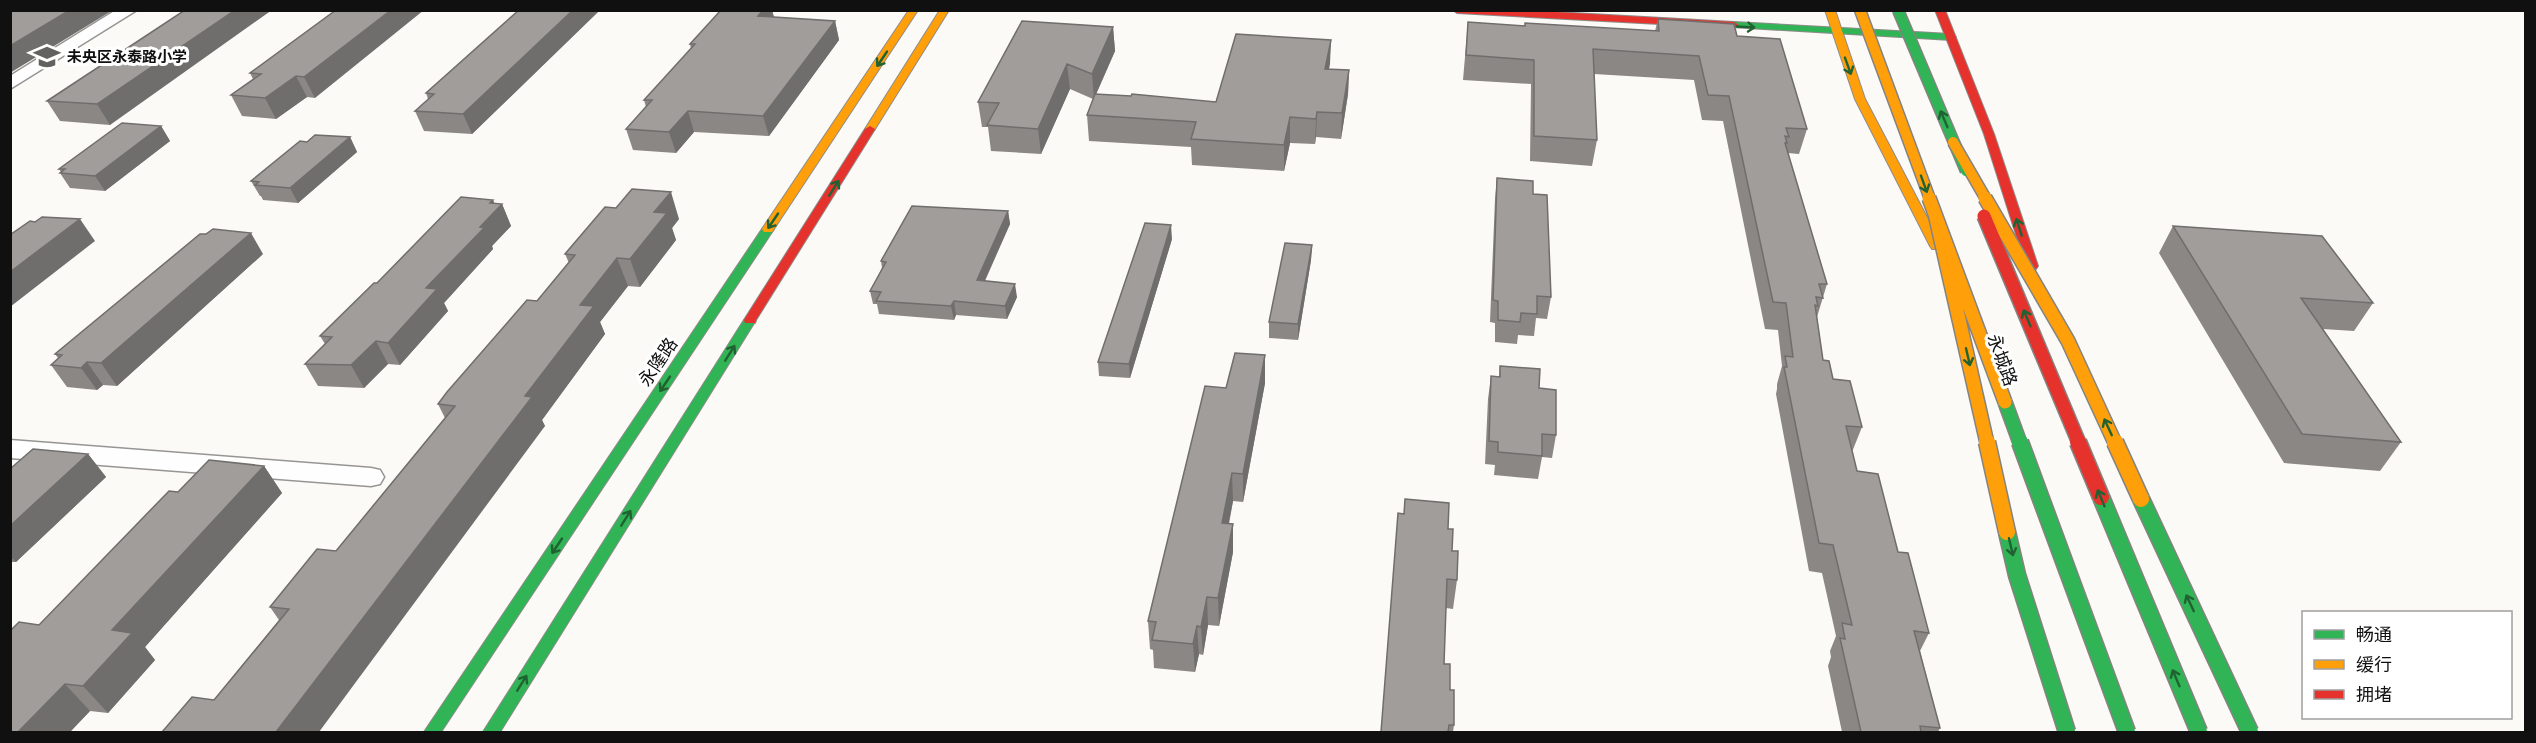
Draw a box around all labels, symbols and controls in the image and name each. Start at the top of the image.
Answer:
one-way arrow [1736,21,1756,32]
school or university icon: 未央区永泰路小学 [32,42,62,72]
place label: 未央区永泰路小学 [67,48,187,65]
one-way arrow [875,50,887,67]
one-way arrow [1844,56,1855,75]
one-way arrow [1938,110,1949,129]
one-way arrow [1919,174,1930,192]
one-way arrow [828,180,840,197]
one-way arrow [767,213,780,230]
one-way arrow [2013,218,2024,237]
one-way arrow [2021,310,2032,328]
street label: 永城路 [1983,331,2021,389]
street label: 永隆路 [635,334,681,390]
one-way arrow [724,345,736,362]
one-way arrow [1962,347,1974,366]
one-way arrow [659,375,671,391]
one-way arrow [2101,418,2113,436]
one-way arrow [2095,490,2107,508]
one-way arrow [621,510,633,527]
one-way arrow [551,537,563,553]
one-way arrow [2005,537,2017,556]
one-way arrow [2184,595,2196,613]
legend [2302,611,2512,719]
text: 畅通 [2356,625,2392,645]
text: 缓行 [2356,655,2392,675]
one-way arrow [2170,670,2181,688]
one-way arrow [517,675,529,692]
text: 拥堵 [2356,685,2392,705]

